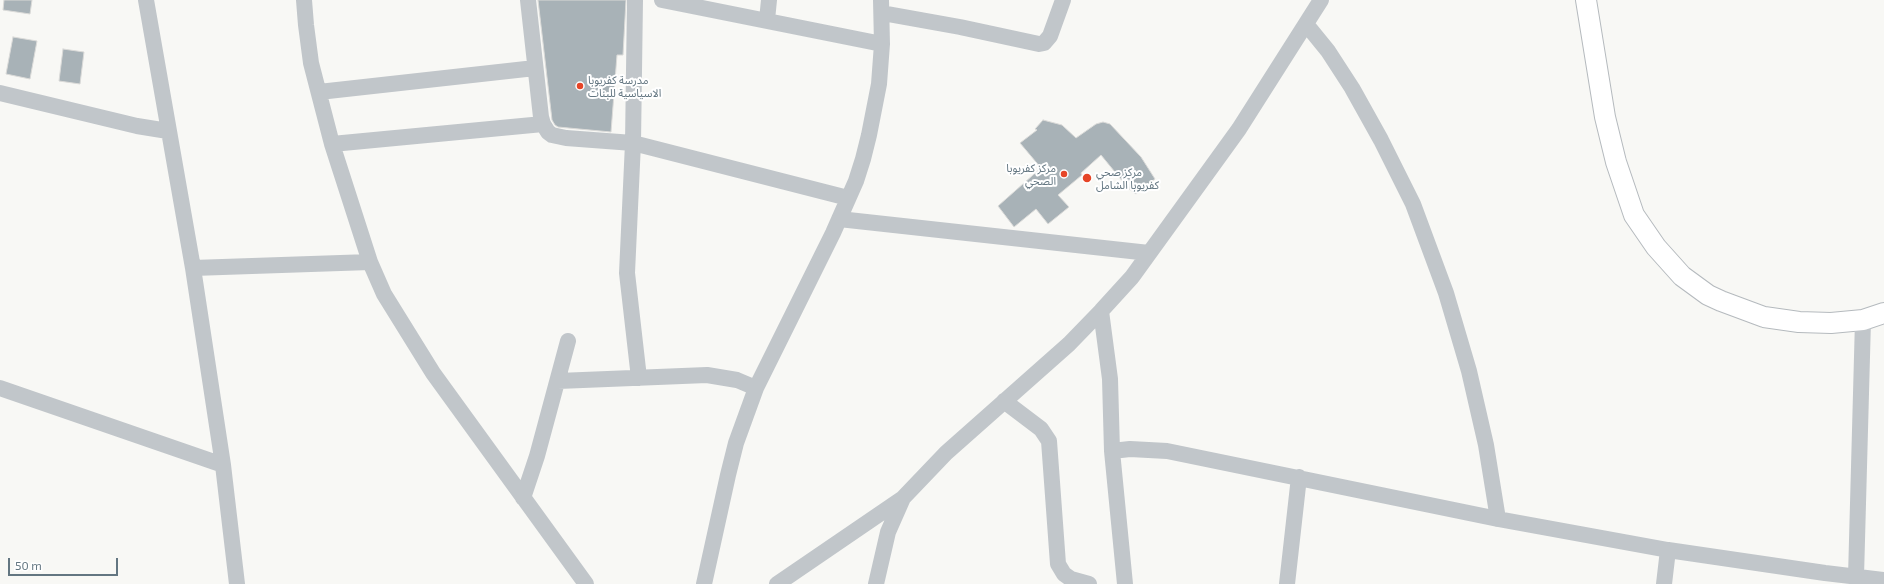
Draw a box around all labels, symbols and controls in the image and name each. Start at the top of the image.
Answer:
place label: مدرسة كفريوبا الاسياسية للبنات [588,73,661,99]
marker: مدرسة كفريوبا الاسياسية للبنات [575,81,585,91]
place label: مركز كفريوبا الصحي [1006,161,1056,187]
place label: مركز صحي كفريوبا الشامل [1096,165,1159,191]
marker: مركز كفريوبا الصحي [1059,169,1069,179]
marker: مركز صحي كفريوبا الشامل [1081,172,1093,184]
scale bar [10,550,120,576]
text: 50 m [15,558,42,572]

